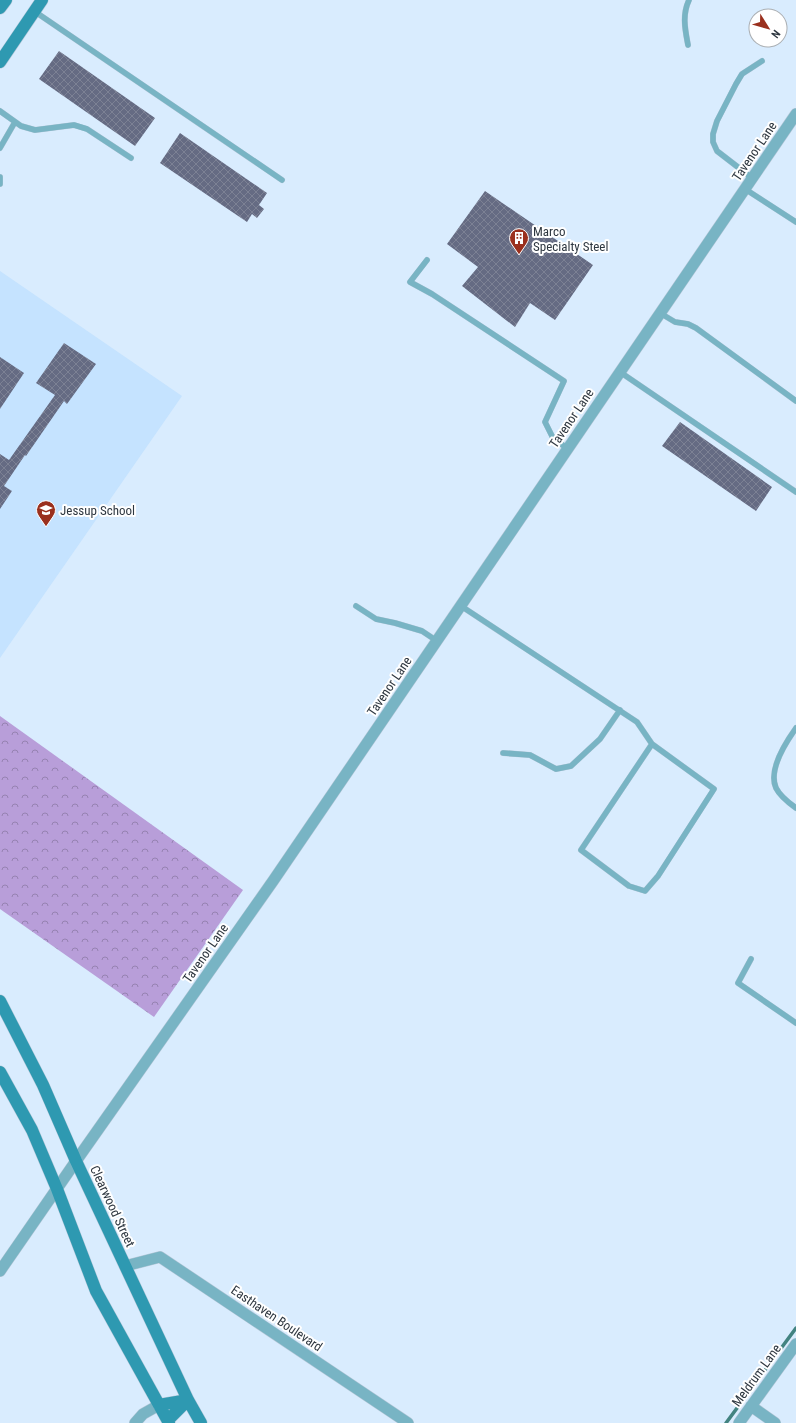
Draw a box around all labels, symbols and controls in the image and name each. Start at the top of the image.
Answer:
north arrow [748,8,788,48]
text: N [768,27,783,41]
street label: Tavenor Lane [729,119,780,184]
place label: Marco Specialty Steel [533,224,608,254]
building icon: Marco Specialty Steel [508,227,530,255]
street label: Tavenor Lane [546,386,597,451]
school or university icon: Jessup School [35,499,57,527]
place label: Jessup School [60,503,135,518]
street label: Tavenor Lane [364,654,415,719]
street label: Tavenor Lane [180,921,231,986]
street label: Clearwood Street [87,1163,138,1249]
street label: Easthaven Boulevard [228,1282,325,1354]
street label: Meldrum Lane [729,1341,784,1409]

